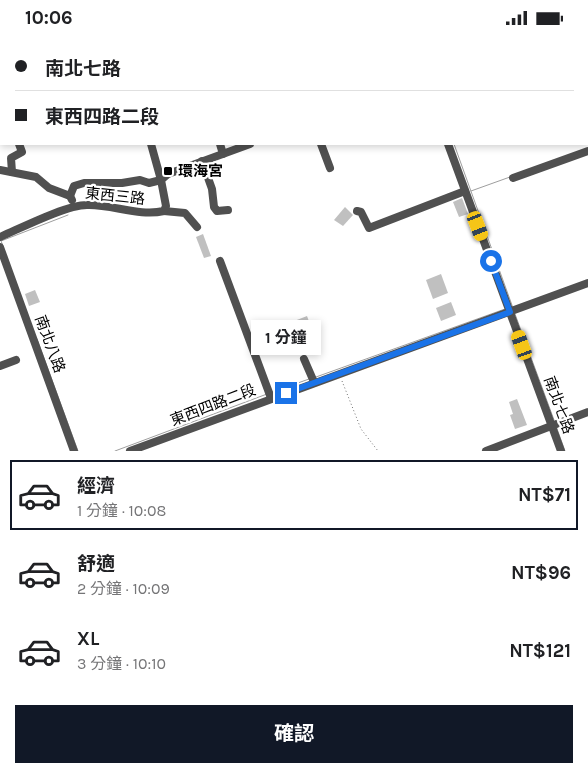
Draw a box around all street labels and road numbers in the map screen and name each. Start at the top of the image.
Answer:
street label: 東西三路 [84,184,146,208]
street label: 南北八路 [31,313,69,375]
street label: 南北七路 [540,374,578,436]
street label: 東西四路二段 [168,380,258,430]

